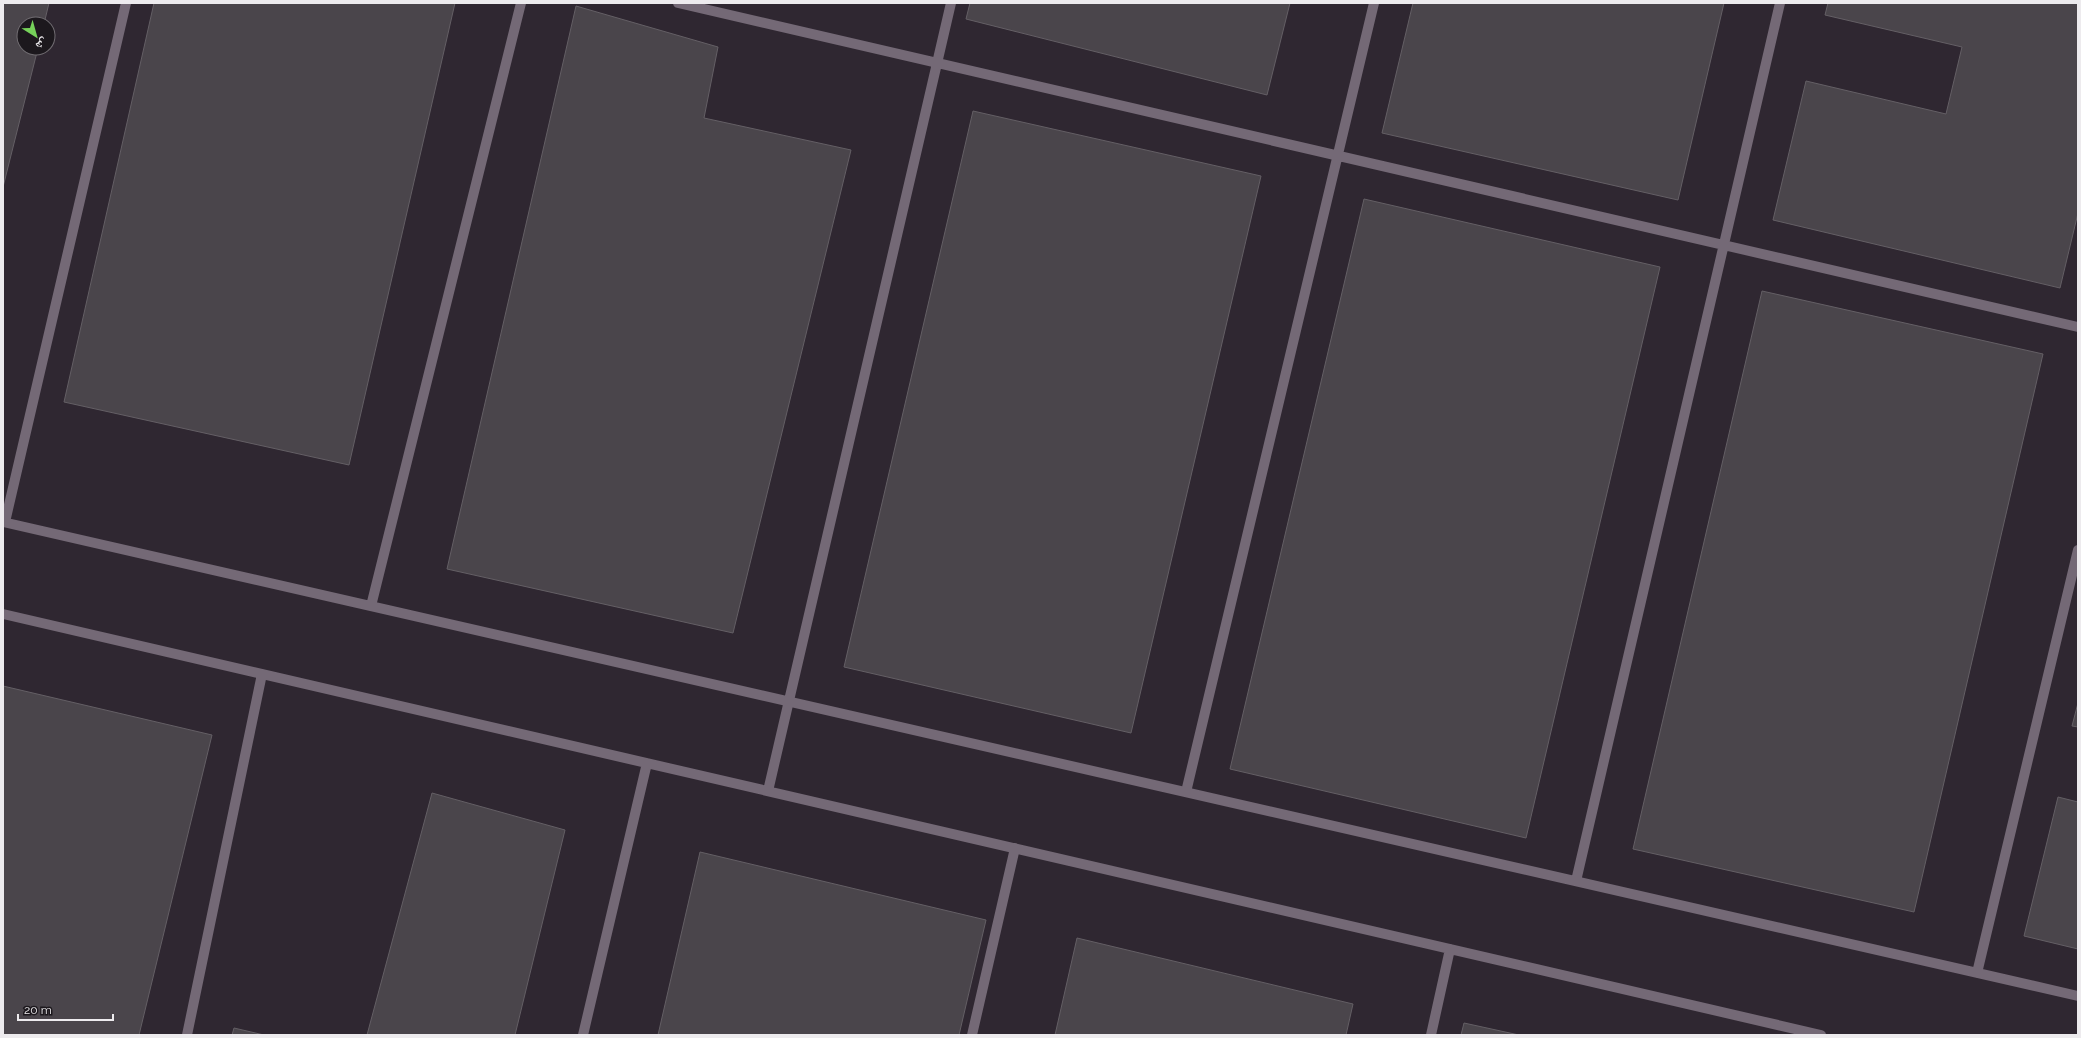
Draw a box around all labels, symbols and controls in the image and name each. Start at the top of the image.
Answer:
north arrow [16,16,56,56]
text: ش [32,34,50,52]
scale bar [18,996,113,1022]
text: 20 m [24,1003,52,1017]

